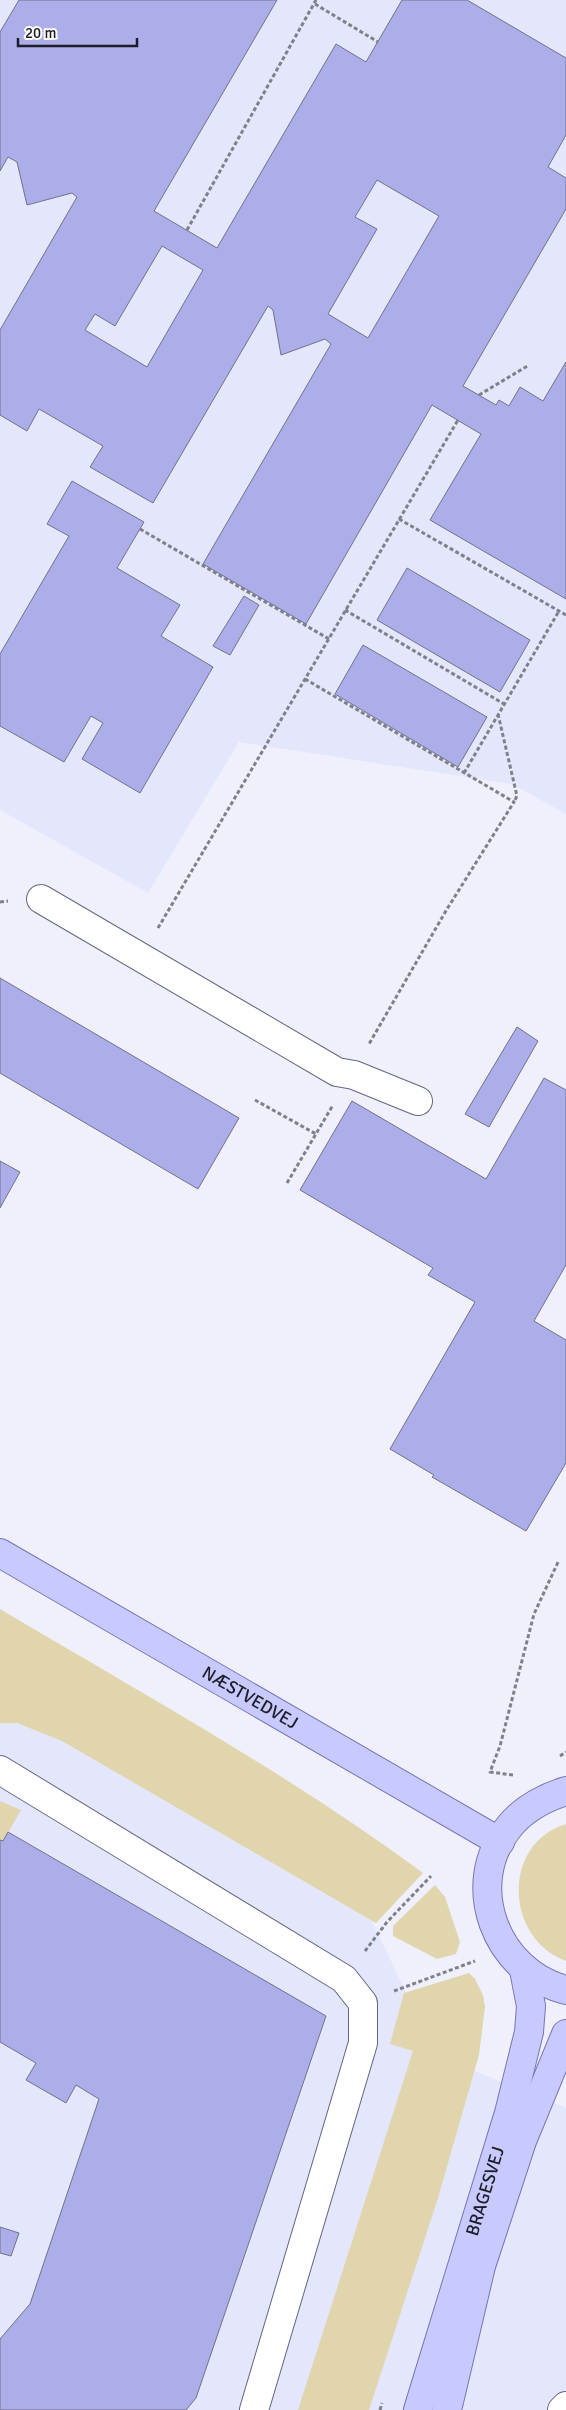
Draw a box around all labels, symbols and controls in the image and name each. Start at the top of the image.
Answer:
scale bar [18,15,136,47]
text: 20 m [25,24,56,42]
street label: NÆSTVEDVEJ [198,1661,302,1734]
street label: BRAGESVEJ [461,2144,509,2238]

